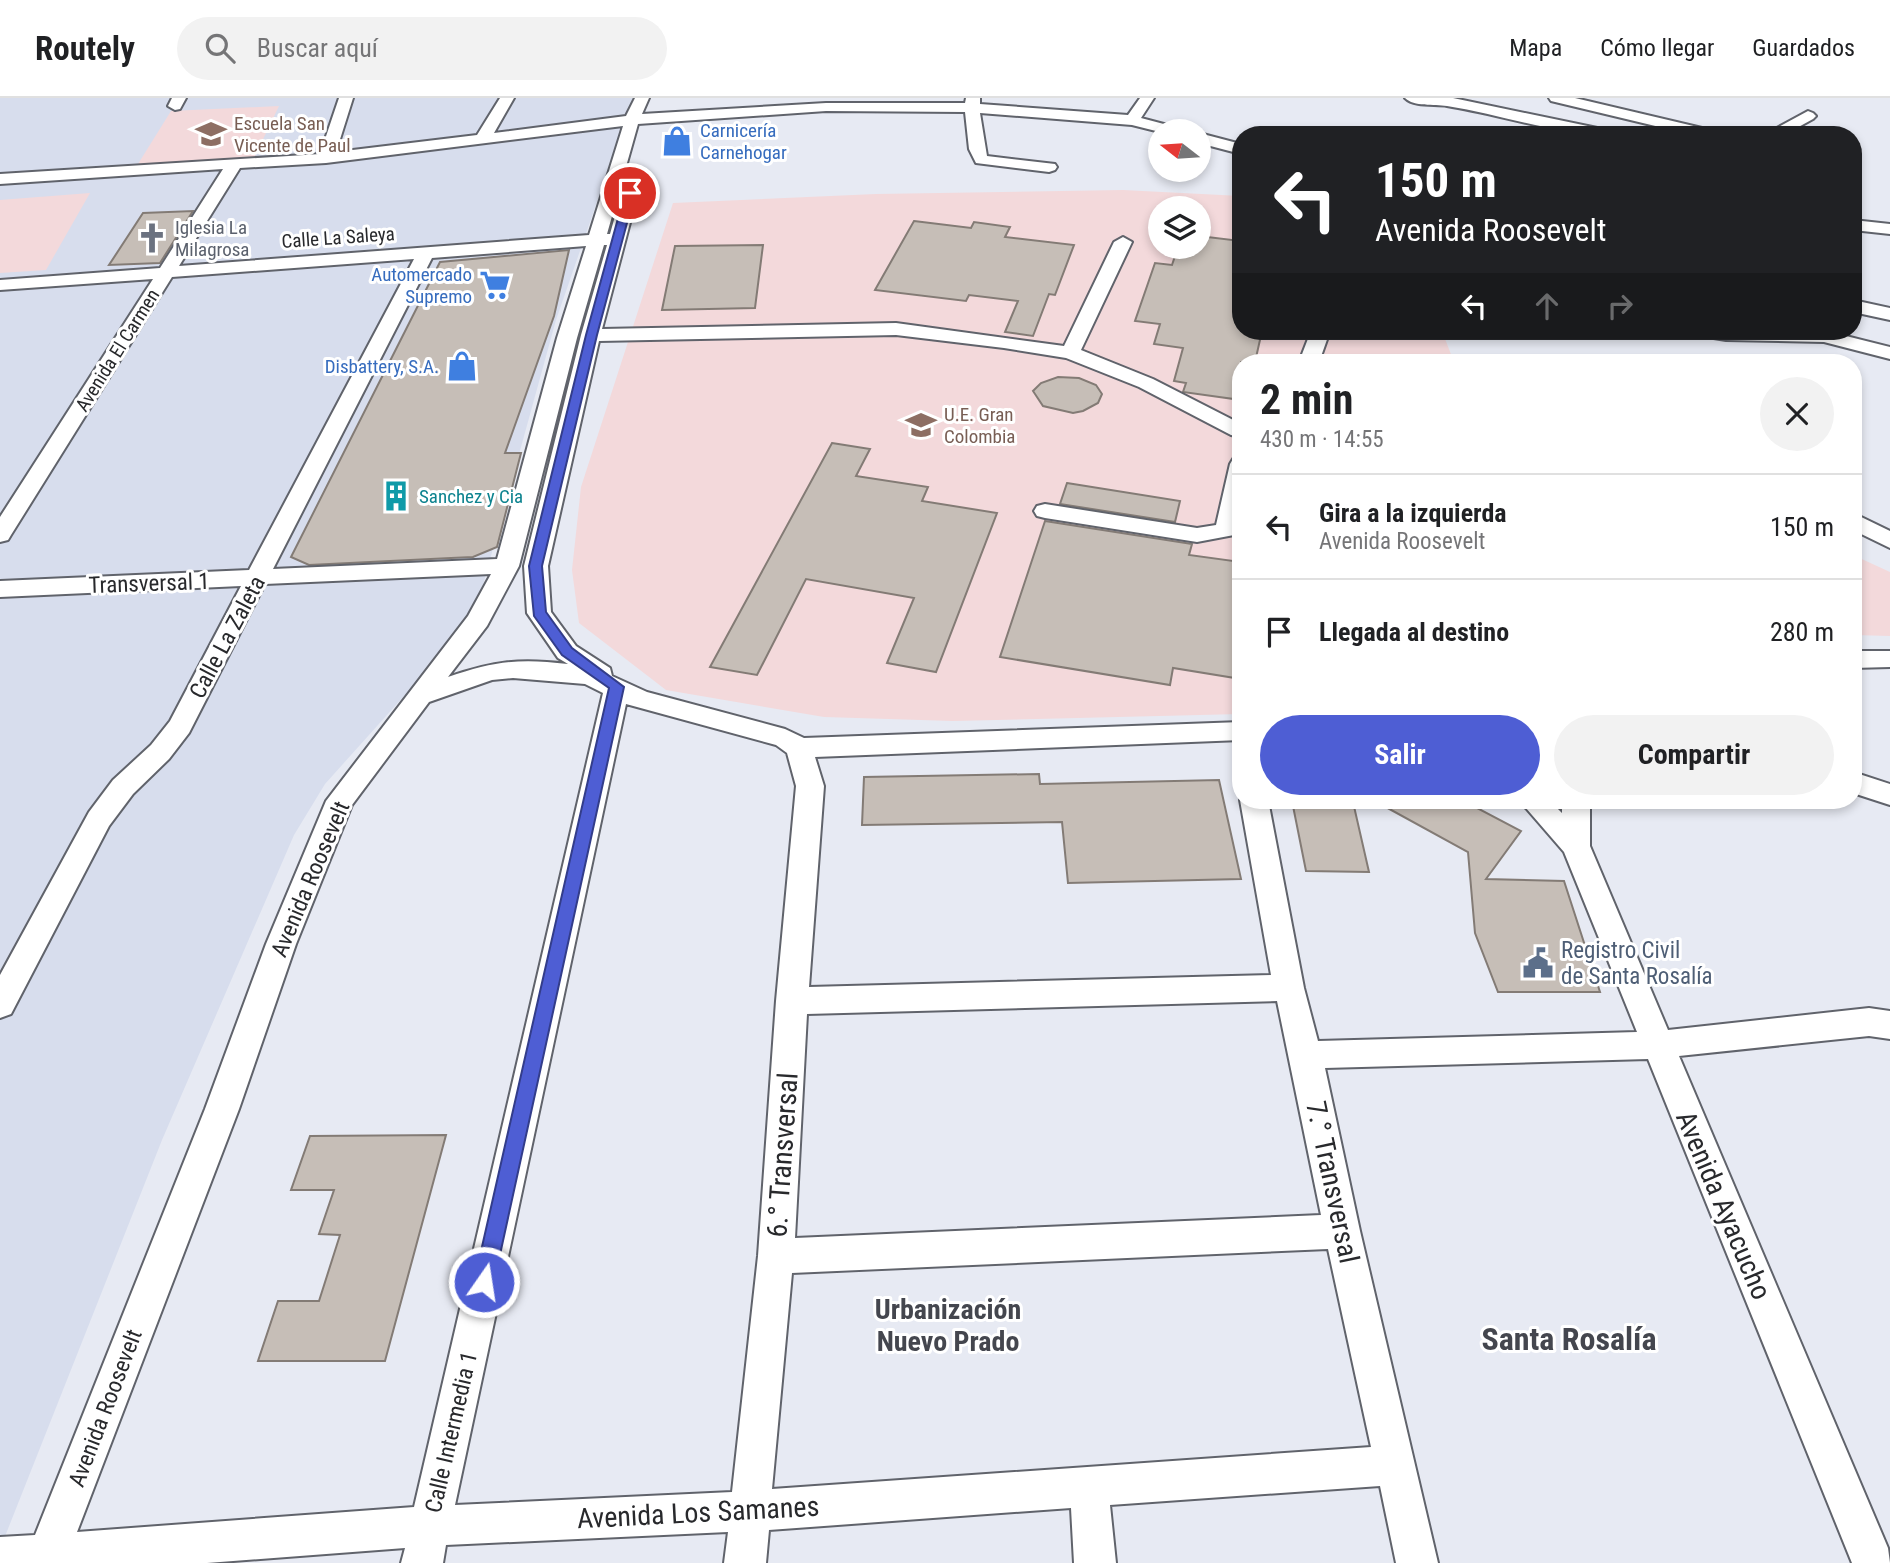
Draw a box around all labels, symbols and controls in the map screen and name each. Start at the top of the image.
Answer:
search box [177,17,667,80]
text: Routely [35,29,135,68]
icon: search [201,29,239,67]
text: Buscar aquí [257,33,378,63]
text: Mapa [1509,34,1562,62]
text: Cómo llegar [1600,34,1714,62]
text: Guardados [1752,34,1855,62]
place label: Escuela San Vicente de Paul [234,112,351,157]
school or university icon: Escuela San Vicente de Paul [194,117,228,151]
place label: Carnicería Carnehogar [700,119,787,164]
north arrow [1148,119,1211,182]
map controls [1148,119,1211,259]
shop icon: Carnicería Carnehogar [660,124,694,158]
text: 150 m [1375,152,1497,209]
icon: left [1260,154,1351,245]
pin [600,163,660,223]
icon: arrive [611,174,649,212]
button: layers [1148,196,1211,259]
text: Avenida Roosevelt [1375,211,1606,249]
place label: Iglesia La Milagrosa [175,216,249,261]
church icon: Iglesia La Milagrosa [135,221,169,255]
street label: Calle La Saleya [281,222,395,253]
place label: Automercado Supremo [371,263,472,308]
supermarket icon: Automercado Supremo [478,268,512,302]
street label: Avenida El Carmen [71,285,164,416]
icon: left [1455,287,1493,325]
icon: ahead [1528,287,1566,325]
icon: right [1601,287,1639,325]
shop icon: Disbattery, S.A. [445,349,479,383]
place label: Disbattery, S.A. [325,355,439,378]
text: 2 min [1260,375,1353,424]
button: close [1760,377,1834,451]
place label: U.E. Gran Colombia [944,403,1015,448]
school or university icon: U.E. Gran Colombia [904,408,938,442]
text: 430 m · 14:55 [1260,426,1384,453]
building icon: Sanchez y Cia [379,479,413,513]
place label: Sanchez y Cia [419,485,523,508]
text: Gira a la izquierda [1319,498,1507,528]
icon: left [1260,508,1298,546]
text: 150 m [1770,512,1834,542]
text: Avenida Roosevelt [1319,528,1485,555]
street label: Transversal 1 [88,568,210,599]
street label: Calle La Zaleta [184,571,271,703]
icon: arrive [1260,613,1298,651]
text: Llegada al destino [1319,617,1509,647]
text: 280 m [1770,617,1834,647]
button: Salir [1260,715,1540,795]
button: Compartir [1554,715,1834,795]
street label: Avenida Roosevelt [266,797,355,961]
place label: Registro Civil de Santa Rosalía [1561,937,1713,990]
public building icon: Registro Civil de Santa Rosalía [1521,946,1555,980]
street label: 6.° Transversal [760,1072,805,1238]
street label: 7.° Transversal [1299,1098,1366,1266]
street label: Avenida Ayacucho [1669,1106,1778,1304]
position arrow [447,1245,521,1319]
district label: Urbanización Nuevo Prado [875,1293,1021,1358]
district label: Santa Rosalía [1481,1320,1657,1358]
street label: Avenida Roosevelt [63,1326,148,1491]
street label: Calle Intermedia 1 [420,1349,483,1515]
street label: Avenida Los Samanes [576,1490,820,1535]

